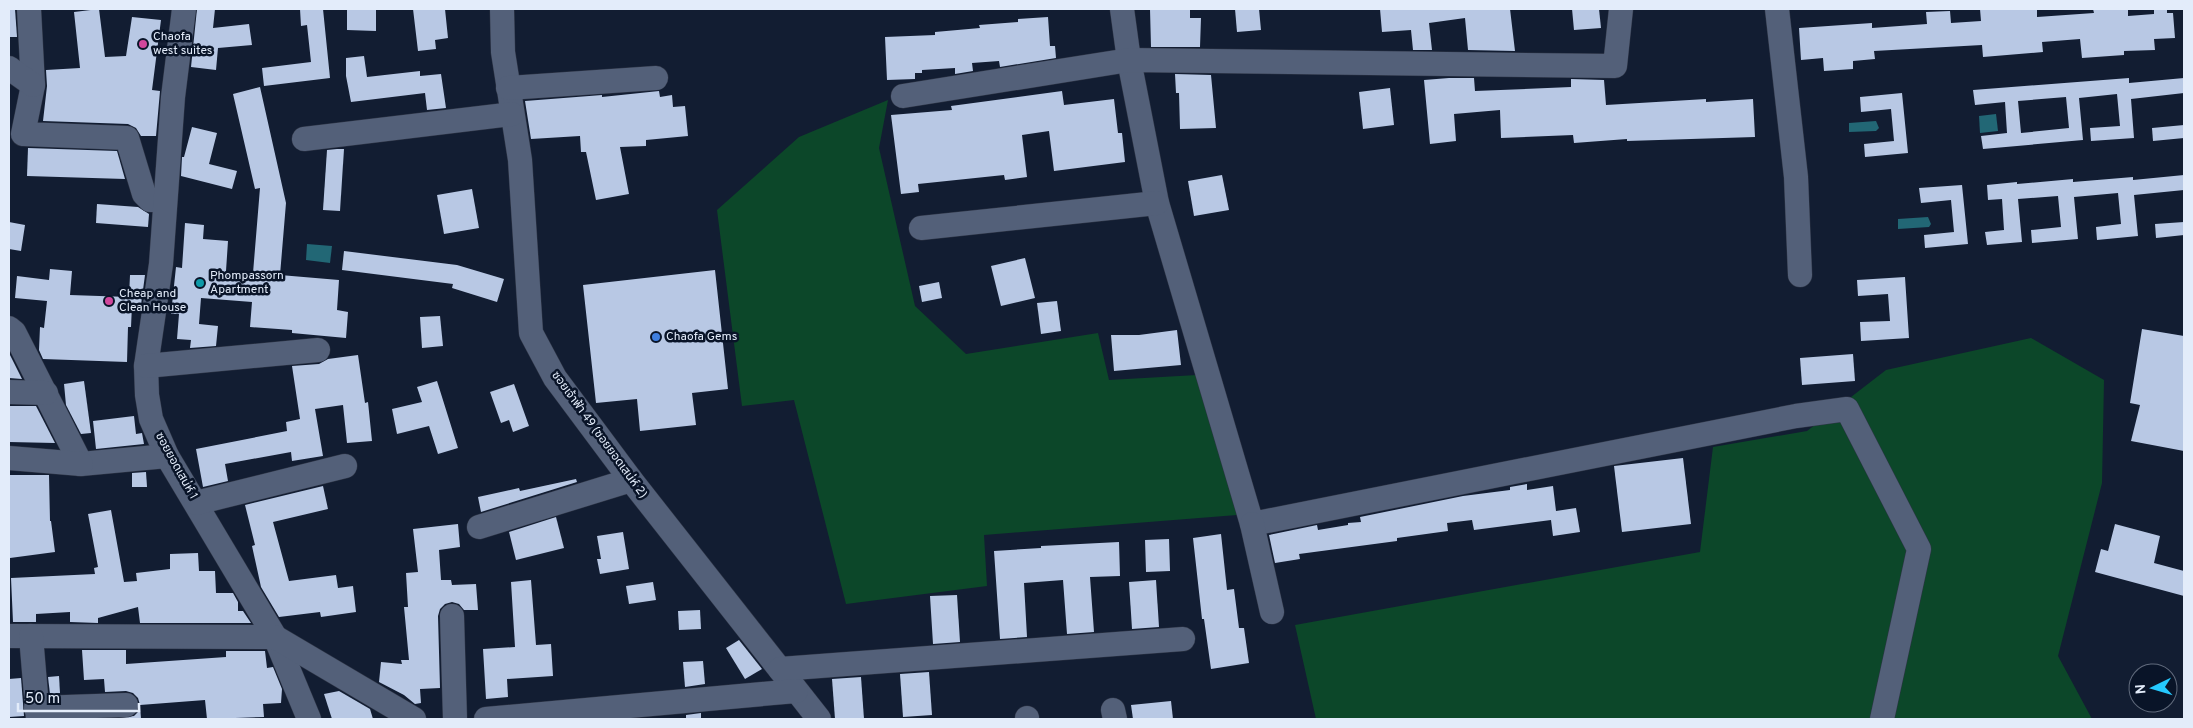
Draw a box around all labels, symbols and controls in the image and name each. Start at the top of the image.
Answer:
place label: Chaofa west suites [153,29,212,59]
marker: Chaofa west suites [137,38,149,50]
place label: Phompassorn Apartment [210,268,284,298]
marker: Phompassorn Apartment [194,277,206,289]
place label: Cheap and Clean House [119,286,186,316]
marker: Cheap and Clean House [103,295,115,307]
place label: Chaofa Gems [666,329,737,345]
marker: Chaofa Gems [650,331,662,343]
street label: ซอยเจ้าฟ้า 49 (ซอยยอดเสน่ห์ 2) [547,368,651,502]
street label: ซอยยอดเสน่ห์ 1 [151,430,201,502]
north arrow [2128,663,2178,713]
scale bar [18,680,139,712]
text: N [2133,683,2150,695]
text: 50 m [25,690,60,709]

